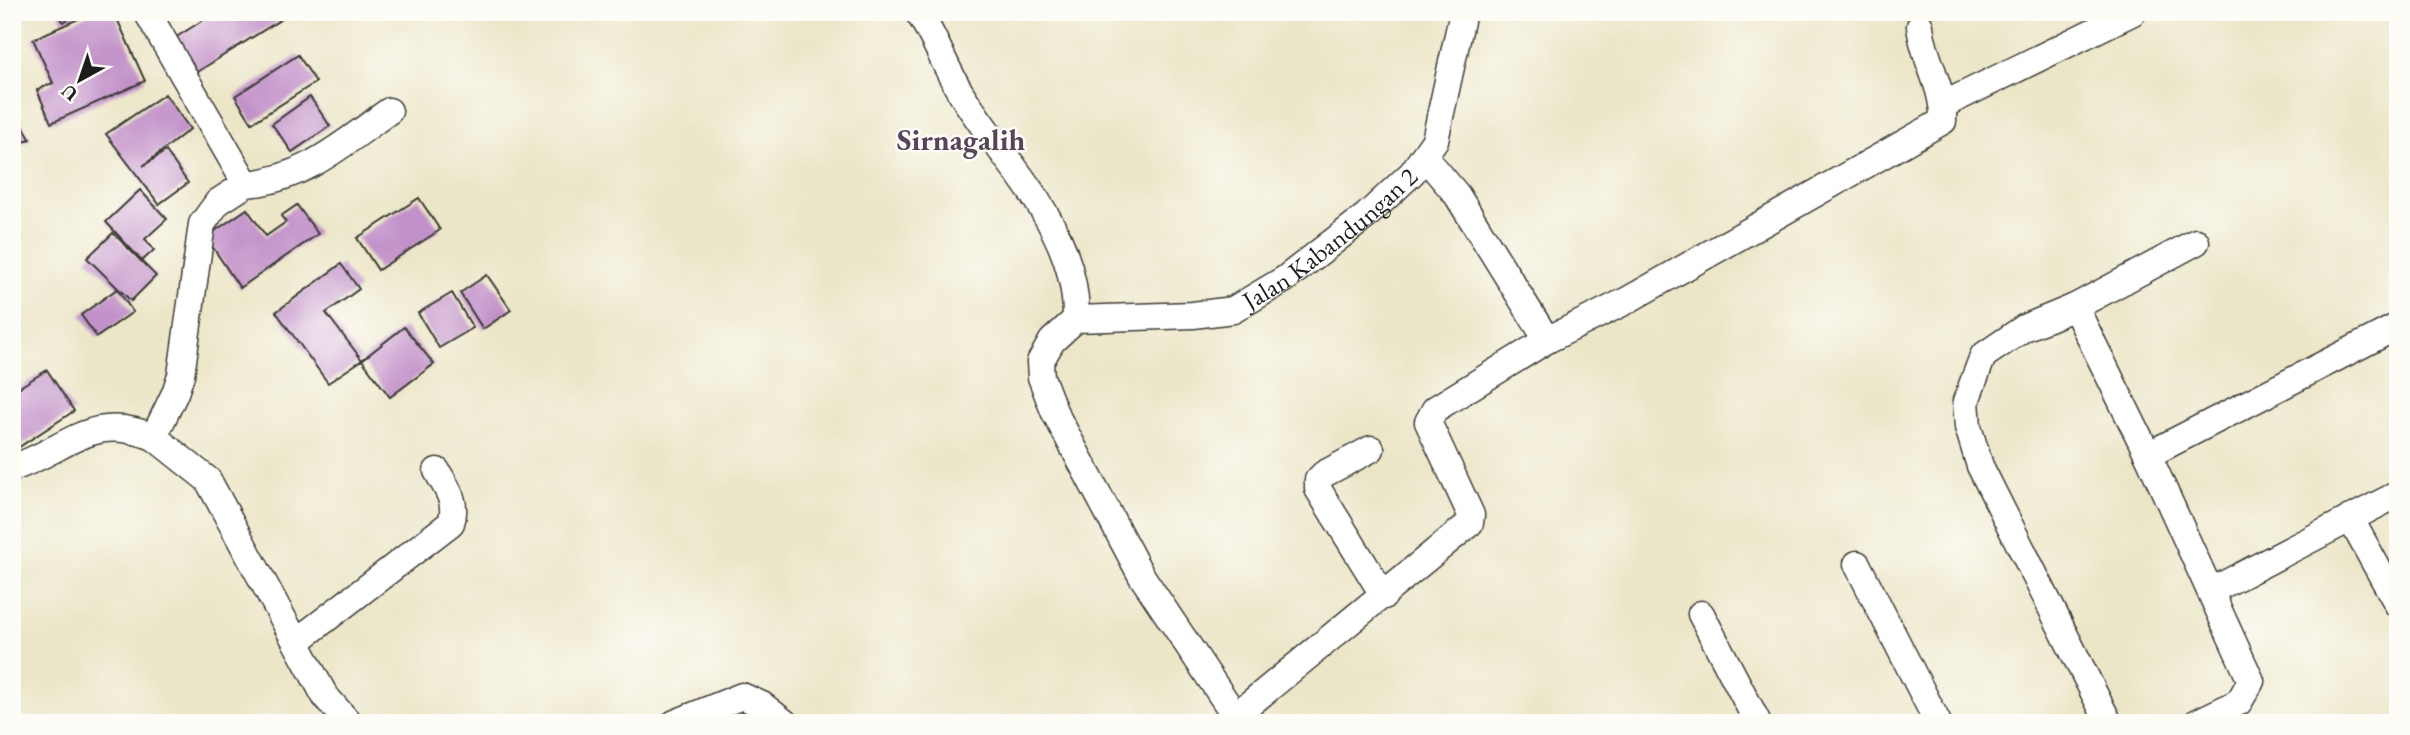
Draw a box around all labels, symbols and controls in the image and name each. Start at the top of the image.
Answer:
north arrow [46,46,116,116]
text: U [56,79,83,107]
district label: Sirnagalih [897,120,1025,159]
street label: Jalan Kabandungan 2 [1234,159,1425,319]

